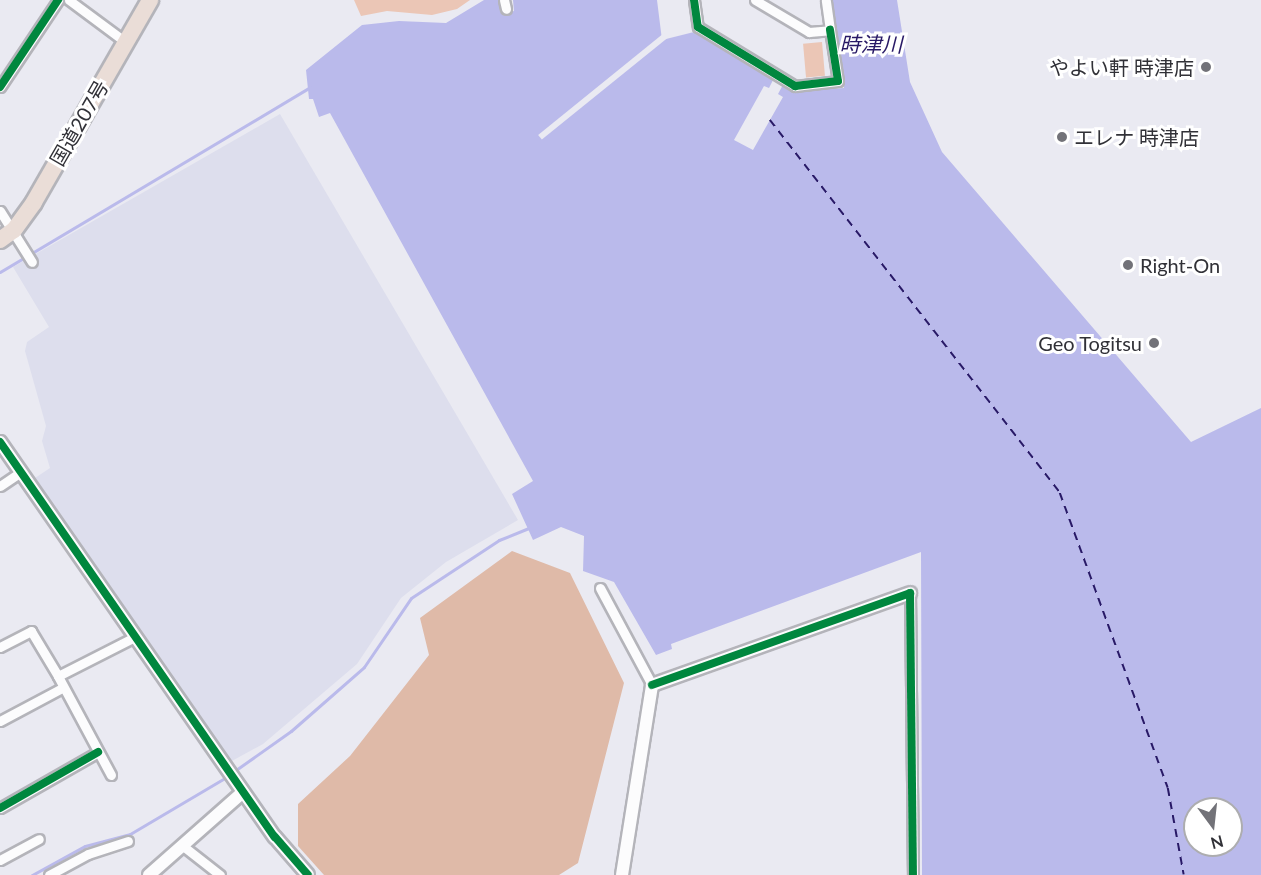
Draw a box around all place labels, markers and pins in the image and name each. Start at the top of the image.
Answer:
place label: やよい軒 時津店 [1049,55,1194,79]
marker: やよい軒 時津店 [1199,60,1213,74]
place label: エレナ 時津店 [1074,125,1199,149]
marker: エレナ 時津店 [1055,130,1069,144]
place label: Right-On [1140,253,1220,277]
marker: Right-On [1121,258,1135,272]
place label: Geo Togitsu [1038,331,1142,355]
marker: Geo Togitsu [1147,336,1161,350]

